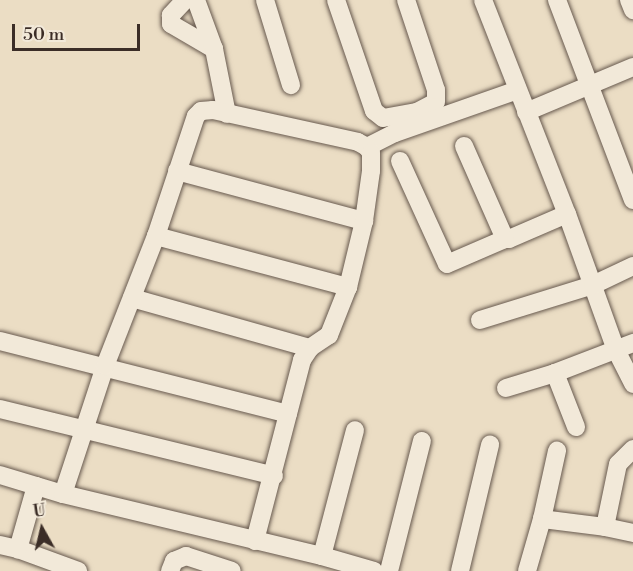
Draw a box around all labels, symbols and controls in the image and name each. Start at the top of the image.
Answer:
scale bar [15,12,142,50]
text: 50 m [23,23,64,46]
north arrow [12,499,72,559]
text: U [32,500,47,522]

